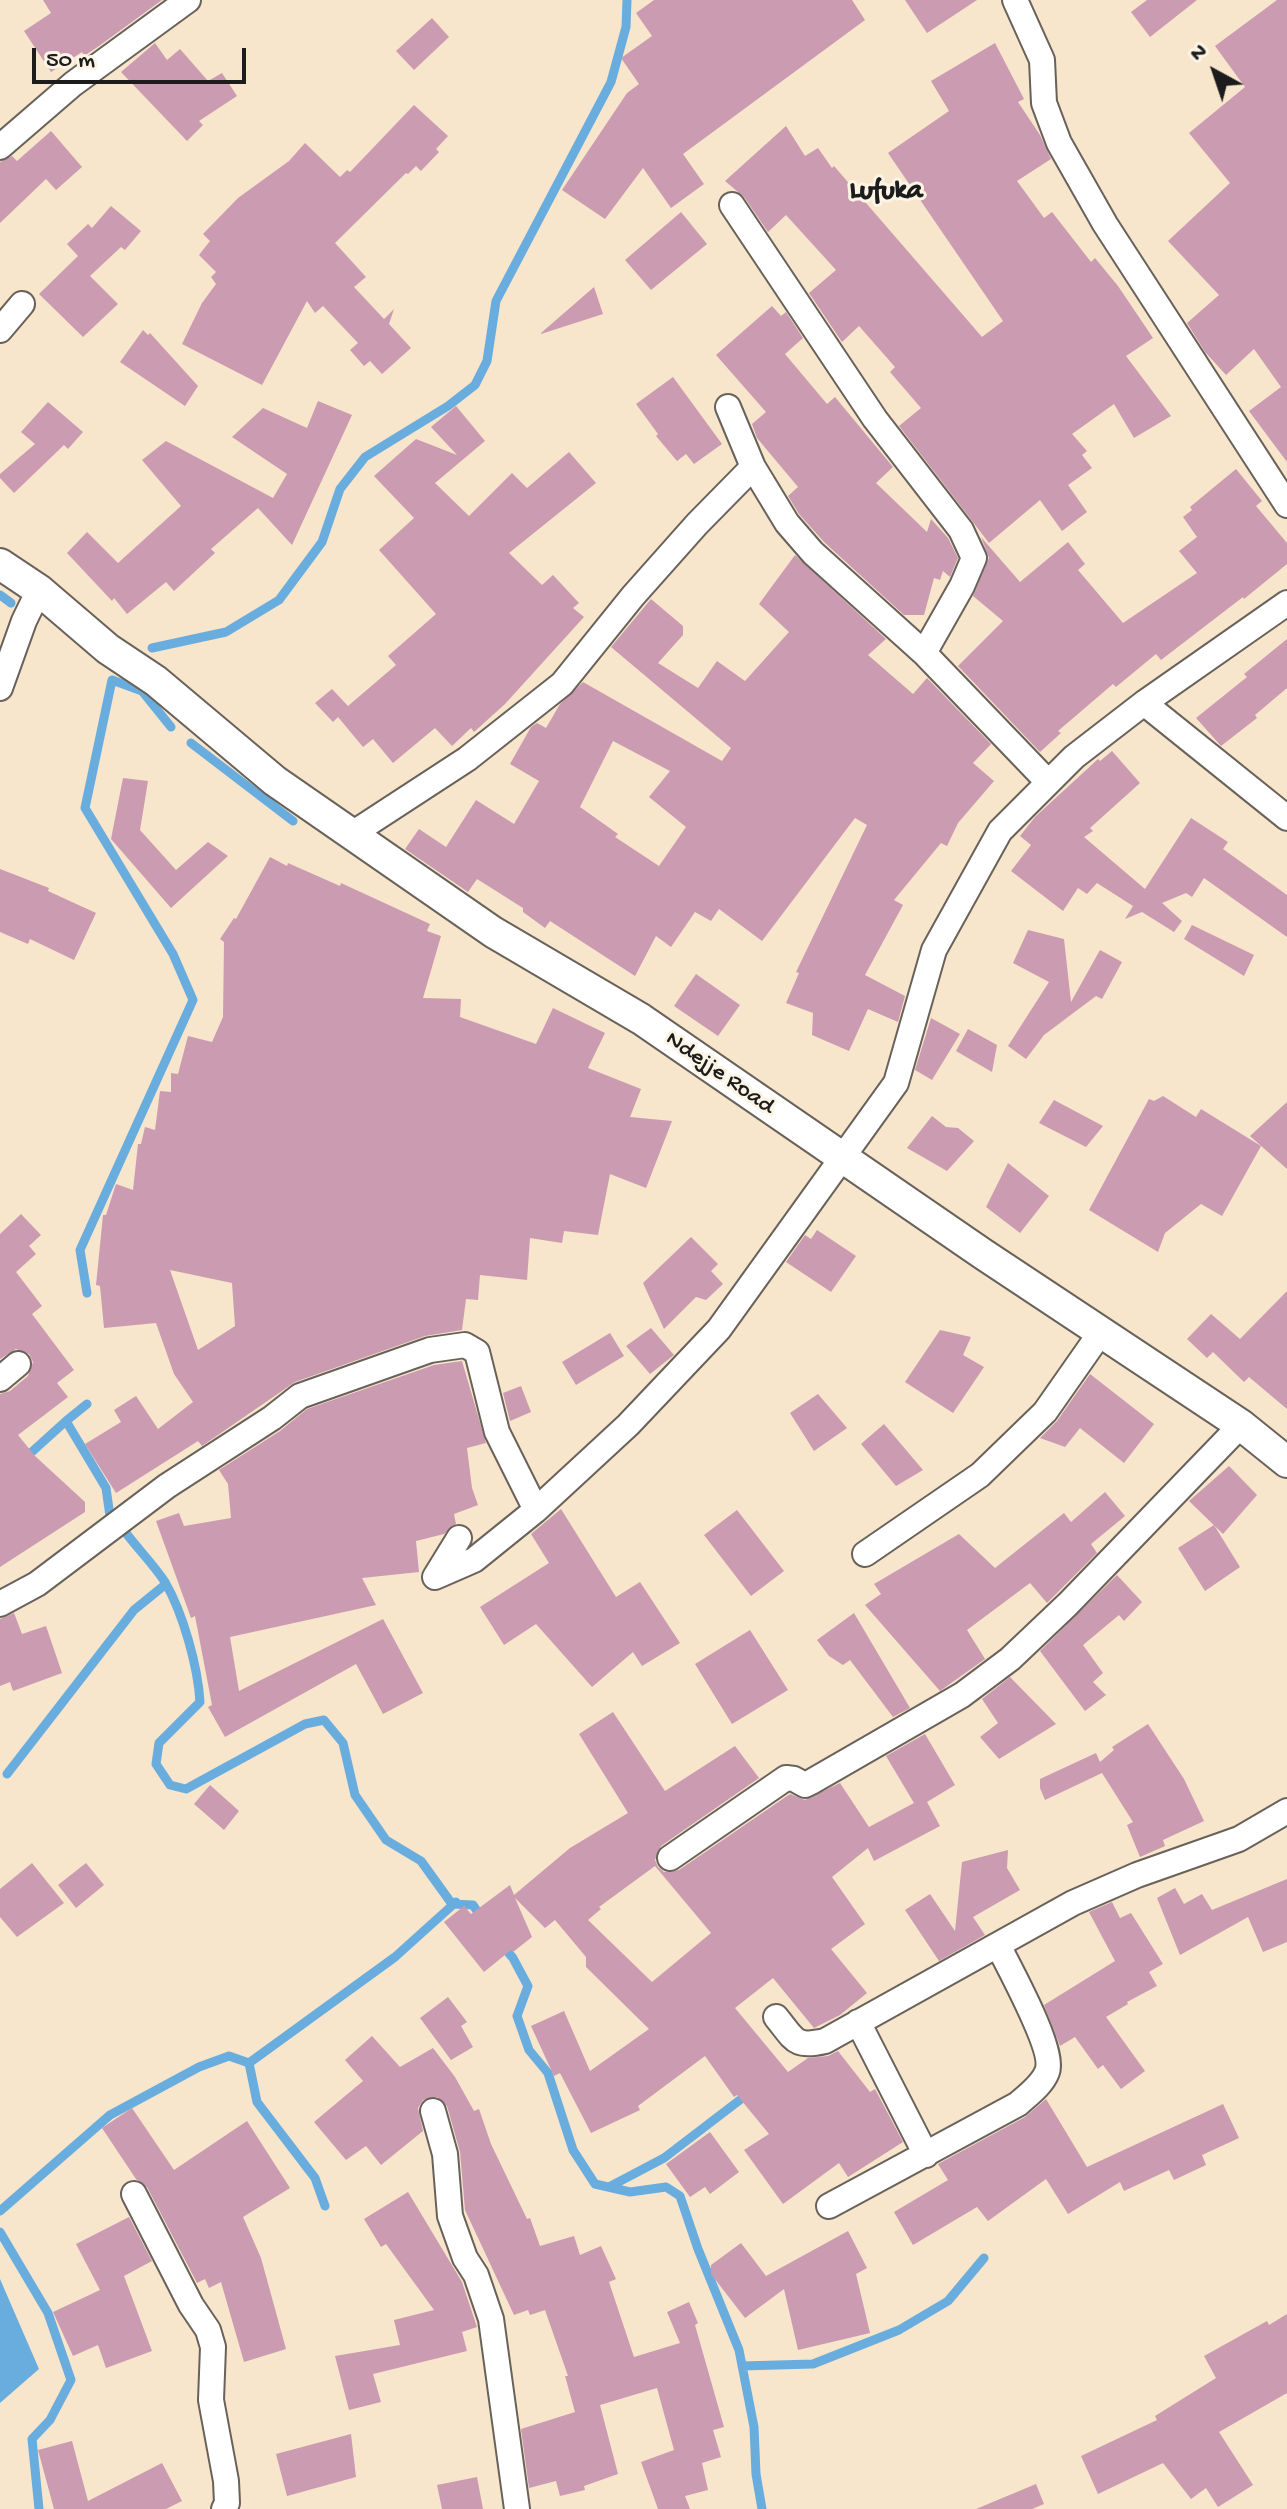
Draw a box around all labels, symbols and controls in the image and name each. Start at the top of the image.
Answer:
scale bar [36,32,250,82]
north arrow [1175,32,1255,112]
text: N [1186,39,1213,68]
text: 50 m [46,47,95,76]
district label: Lufuka [849,176,923,210]
street label: Ndejje Road [659,1026,779,1122]

